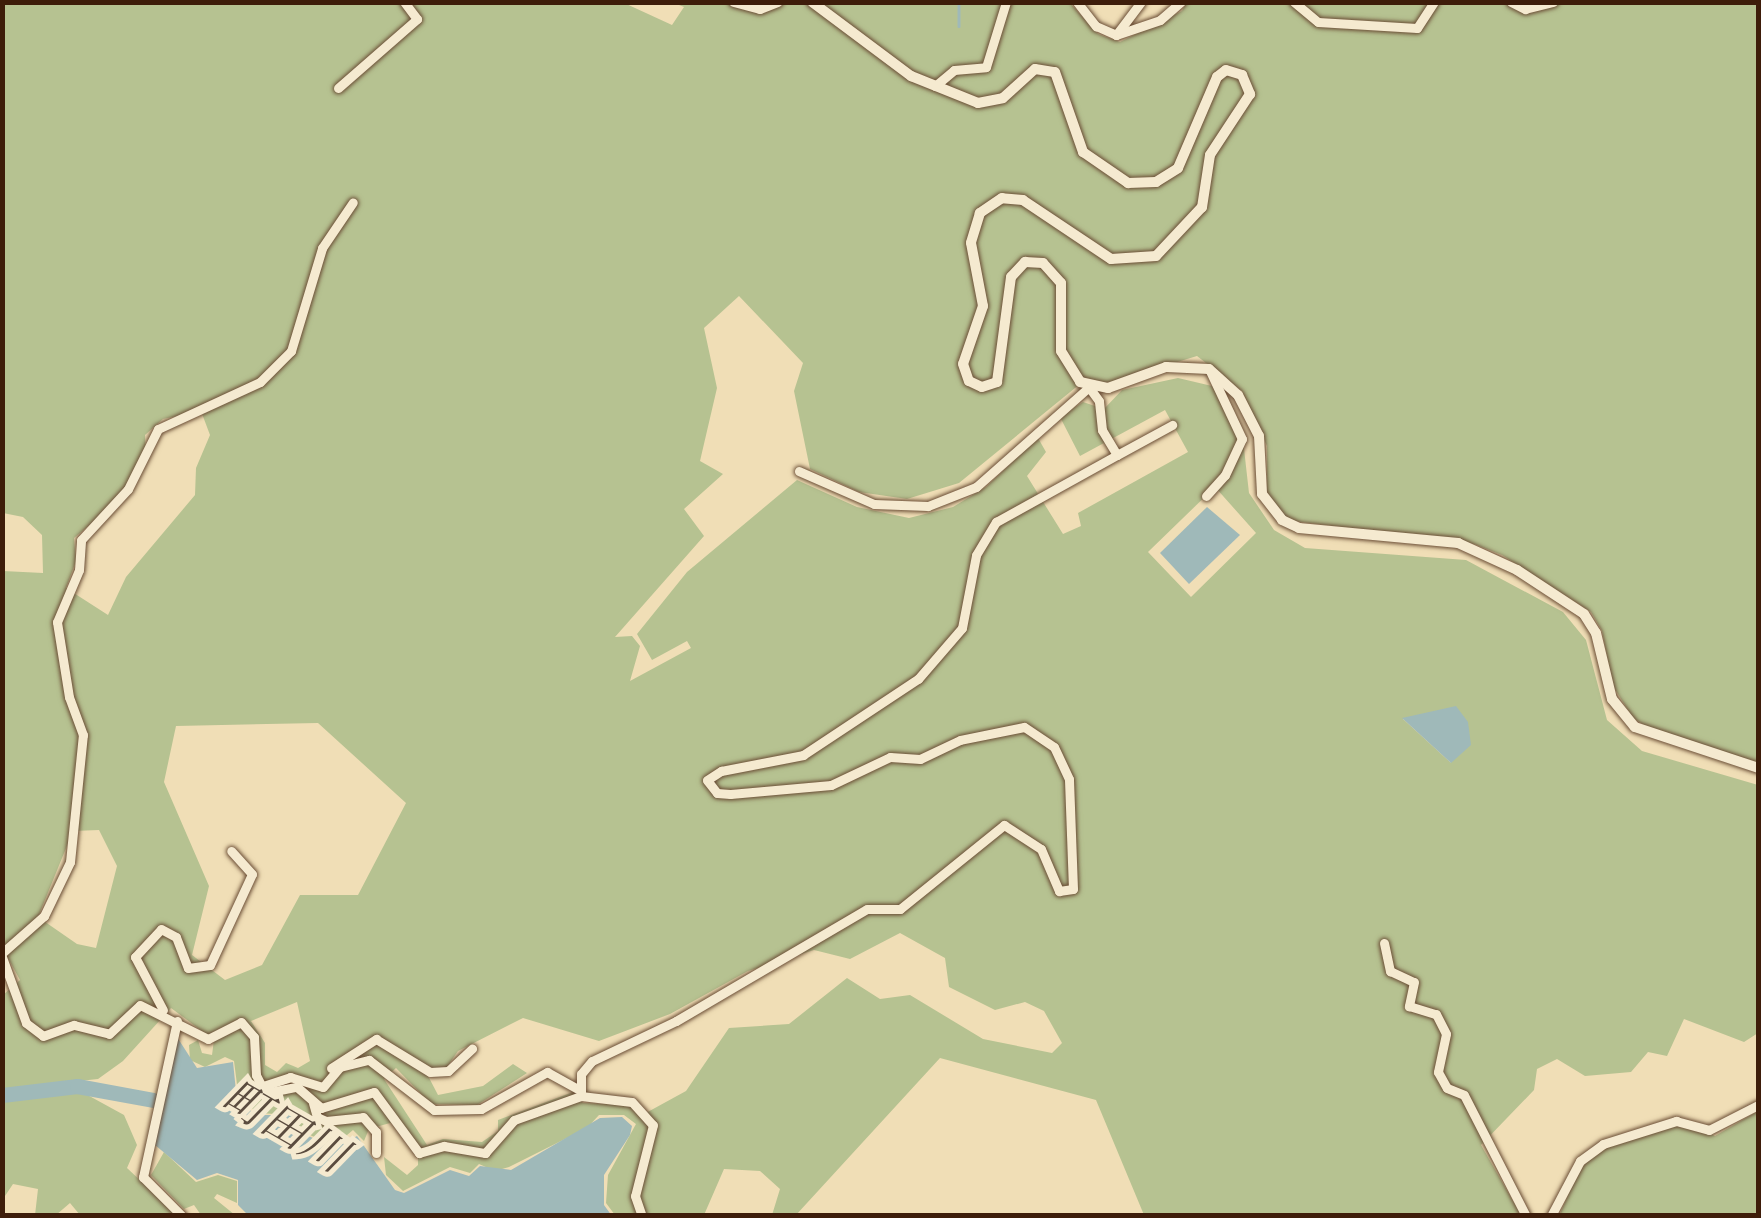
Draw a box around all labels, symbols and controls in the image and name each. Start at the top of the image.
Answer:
water label: 町田川 [212,1070,356,1184]

